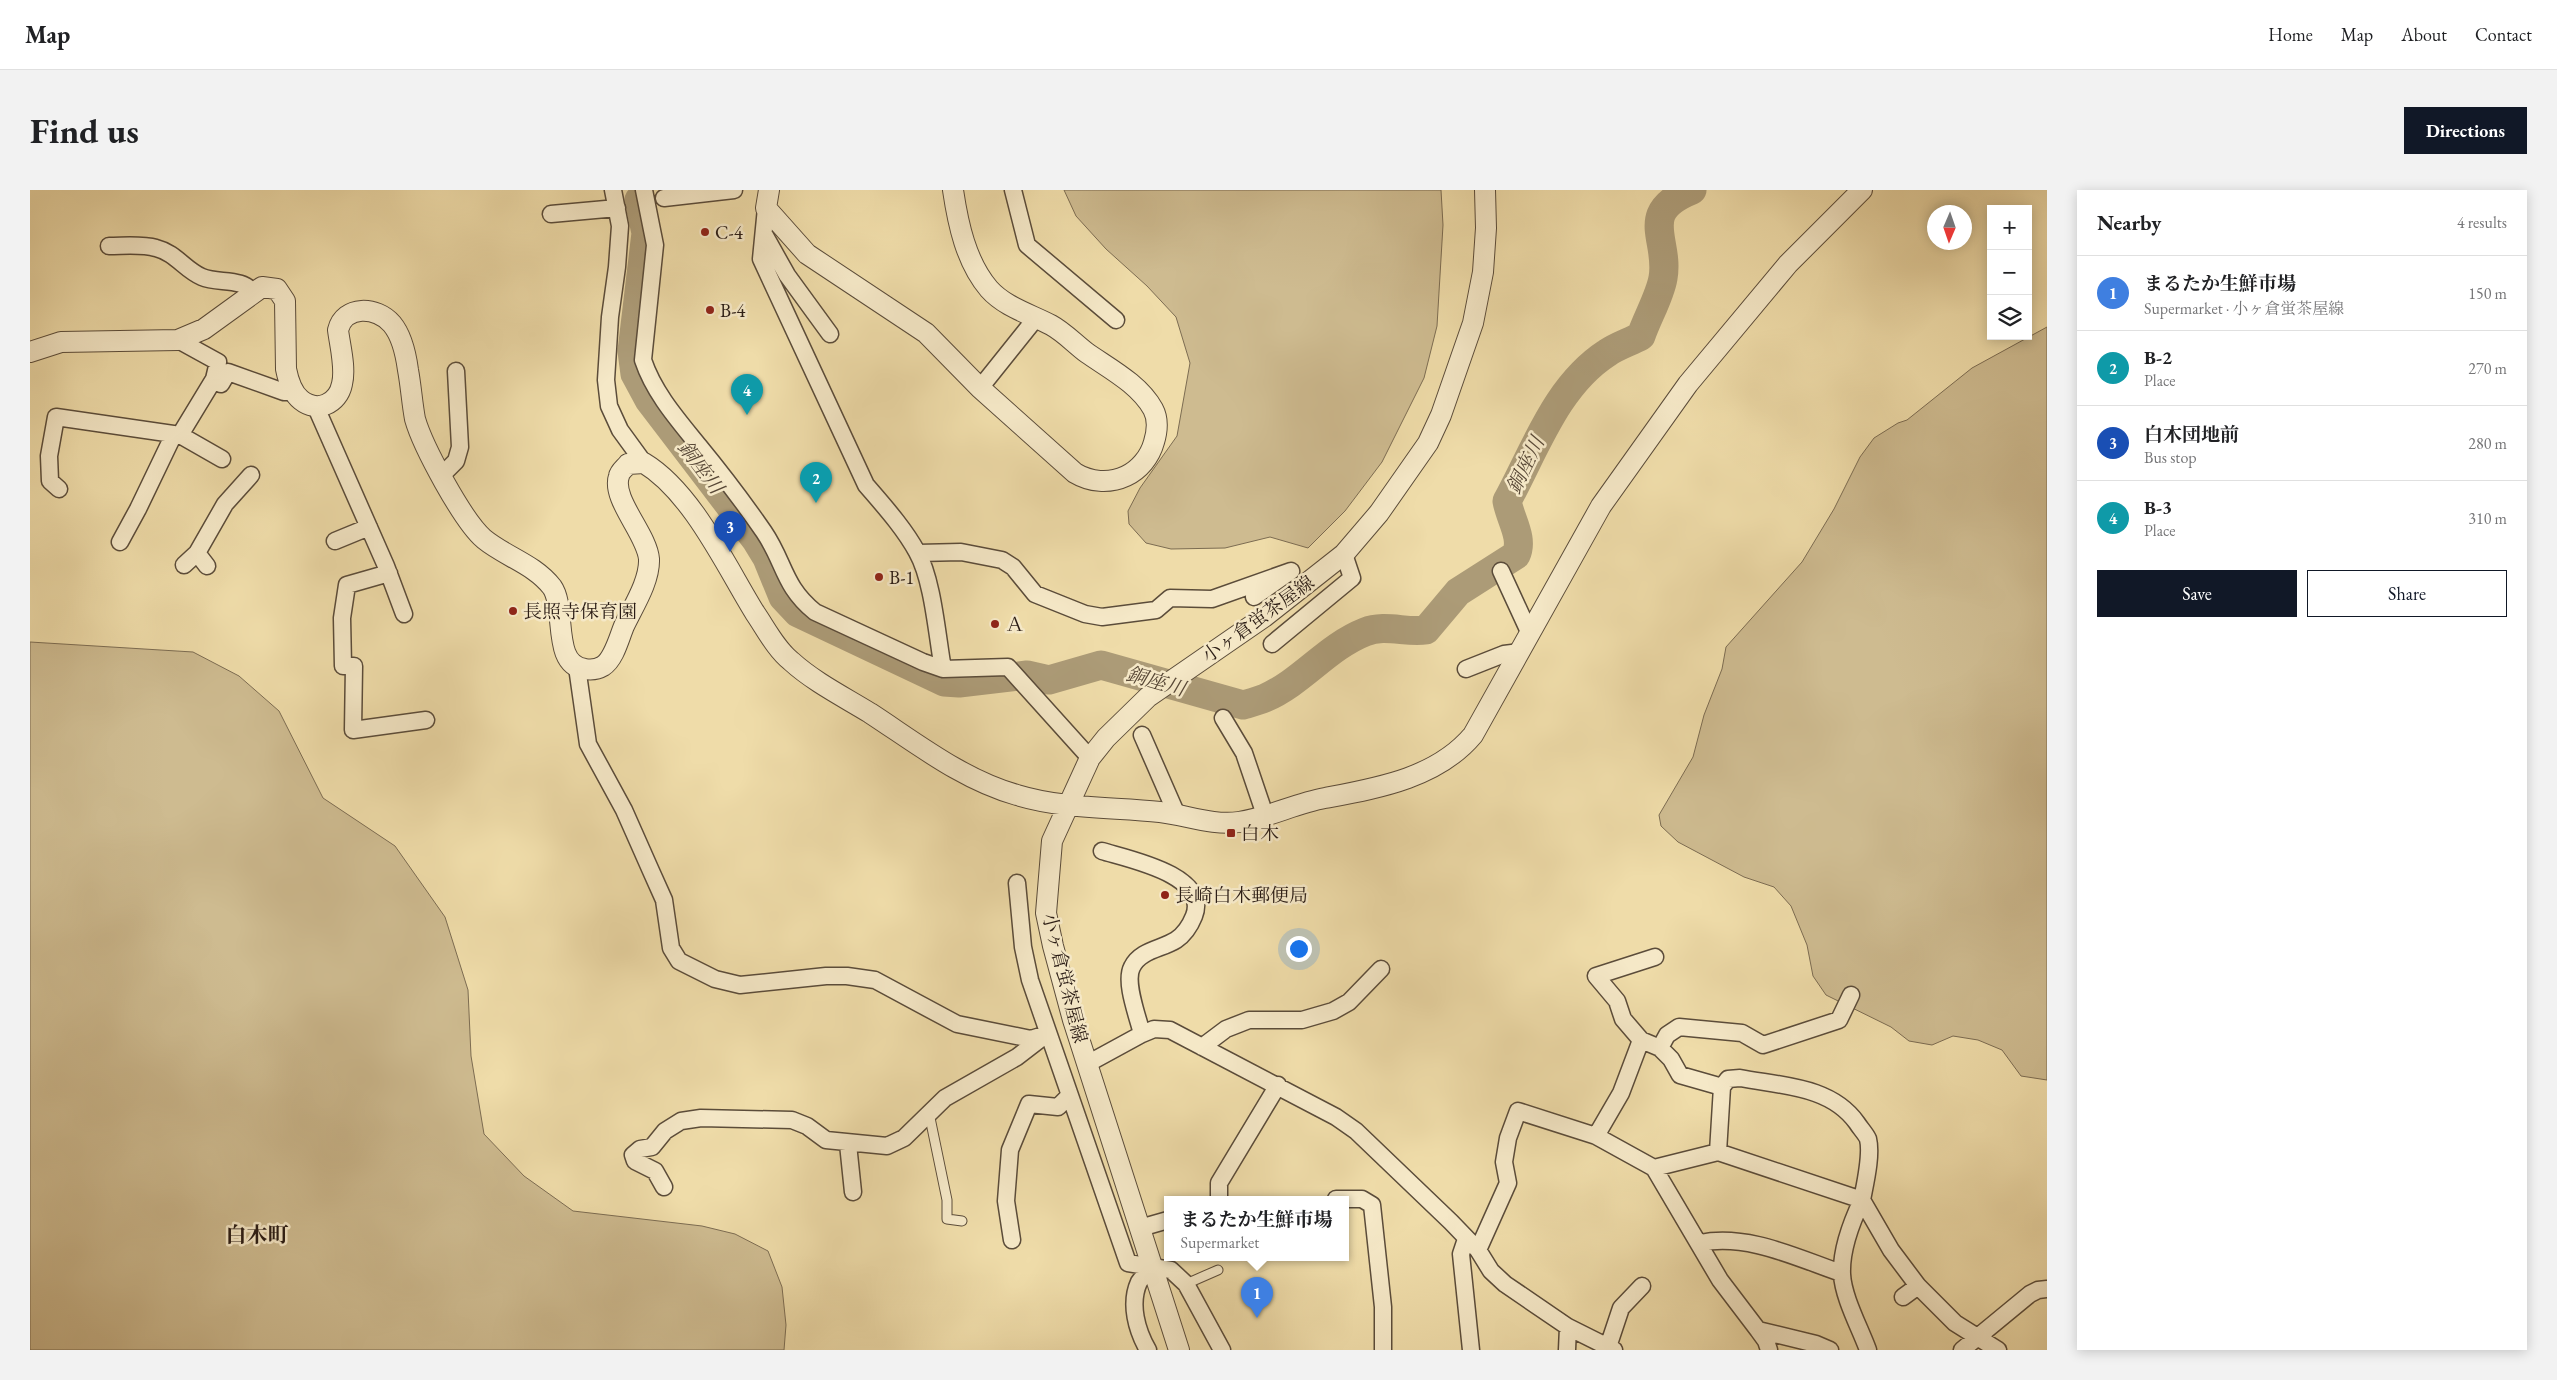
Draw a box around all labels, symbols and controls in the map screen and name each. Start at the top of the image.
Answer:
text: Map [25,19,70,50]
text: Home [2268,23,2313,46]
text: Map [2341,23,2373,46]
text: About [2401,23,2447,46]
text: Contact [2475,23,2532,46]
button: Directions [2404,107,2527,154]
text: Find us [30,108,139,153]
north arrow [1927,205,1972,250]
map controls [1987,205,2032,340]
button: + [1987,205,2032,250]
text: Nearby [2097,209,2161,236]
text: 4 results [2457,212,2507,233]
place label: C-4 [715,220,744,245]
marker: C-4 [699,226,711,238]
button: − [1987,250,2032,295]
text: まるたか生鮮市場 [2144,271,2296,296]
text: 1 [2109,283,2117,304]
text: 150 m [2468,283,2507,304]
button: layers [1987,295,2032,340]
place label: B-4 [720,298,746,323]
text: Supermarket · 小ヶ倉蛍茶屋線 [2144,298,2344,319]
marker: B-4 [704,304,716,316]
text: B-2 [2144,345,2172,370]
text: 2 [2109,358,2117,379]
text: 270 m [2468,358,2507,379]
text: Place [2144,370,2176,391]
pin: 4 [731,374,763,415]
text: 白木団地前 [2144,422,2239,447]
water label: 銅座川 [1500,431,1551,498]
text: 3 [2109,433,2117,454]
text: 280 m [2468,433,2507,454]
water label: 銅座川 [673,435,731,500]
text: Bus stop [2144,447,2197,468]
pin: 2 [800,462,832,503]
text: B-3 [2144,495,2172,520]
text: 4 [2109,508,2117,529]
text: 310 m [2468,508,2507,529]
pin: 3 [714,511,746,552]
text: Place [2144,520,2176,541]
place label: B-1 [889,565,914,590]
street label: 小ヶ倉蛍茶屋線 [1197,570,1319,668]
button: Save [2097,570,2297,617]
button: Share [2307,570,2507,617]
marker: B-1 [873,571,885,583]
place label: 長照寺保育園 [523,599,637,624]
marker: 長照寺保育園 [507,605,519,617]
place label: Ａ [1005,612,1024,637]
marker: Ａ [989,618,1001,630]
water label: 銅座川 [1124,660,1190,702]
place label: 白木 [1241,821,1279,846]
marker: 白木 [1225,827,1237,839]
place label: 長崎白木郵便局 [1175,883,1308,908]
marker: 長崎白木郵便局 [1159,889,1171,901]
street label: 小ヶ倉蛍茶屋線 [1037,910,1093,1046]
your location [1286,936,1312,962]
popup [1164,1196,1349,1261]
text: まるたか生鮮市場 [1180,1207,1333,1232]
district label: 白木町 [226,1221,289,1248]
text: Supermarket [1180,1232,1259,1253]
pin: 1 [1241,1277,1273,1318]

